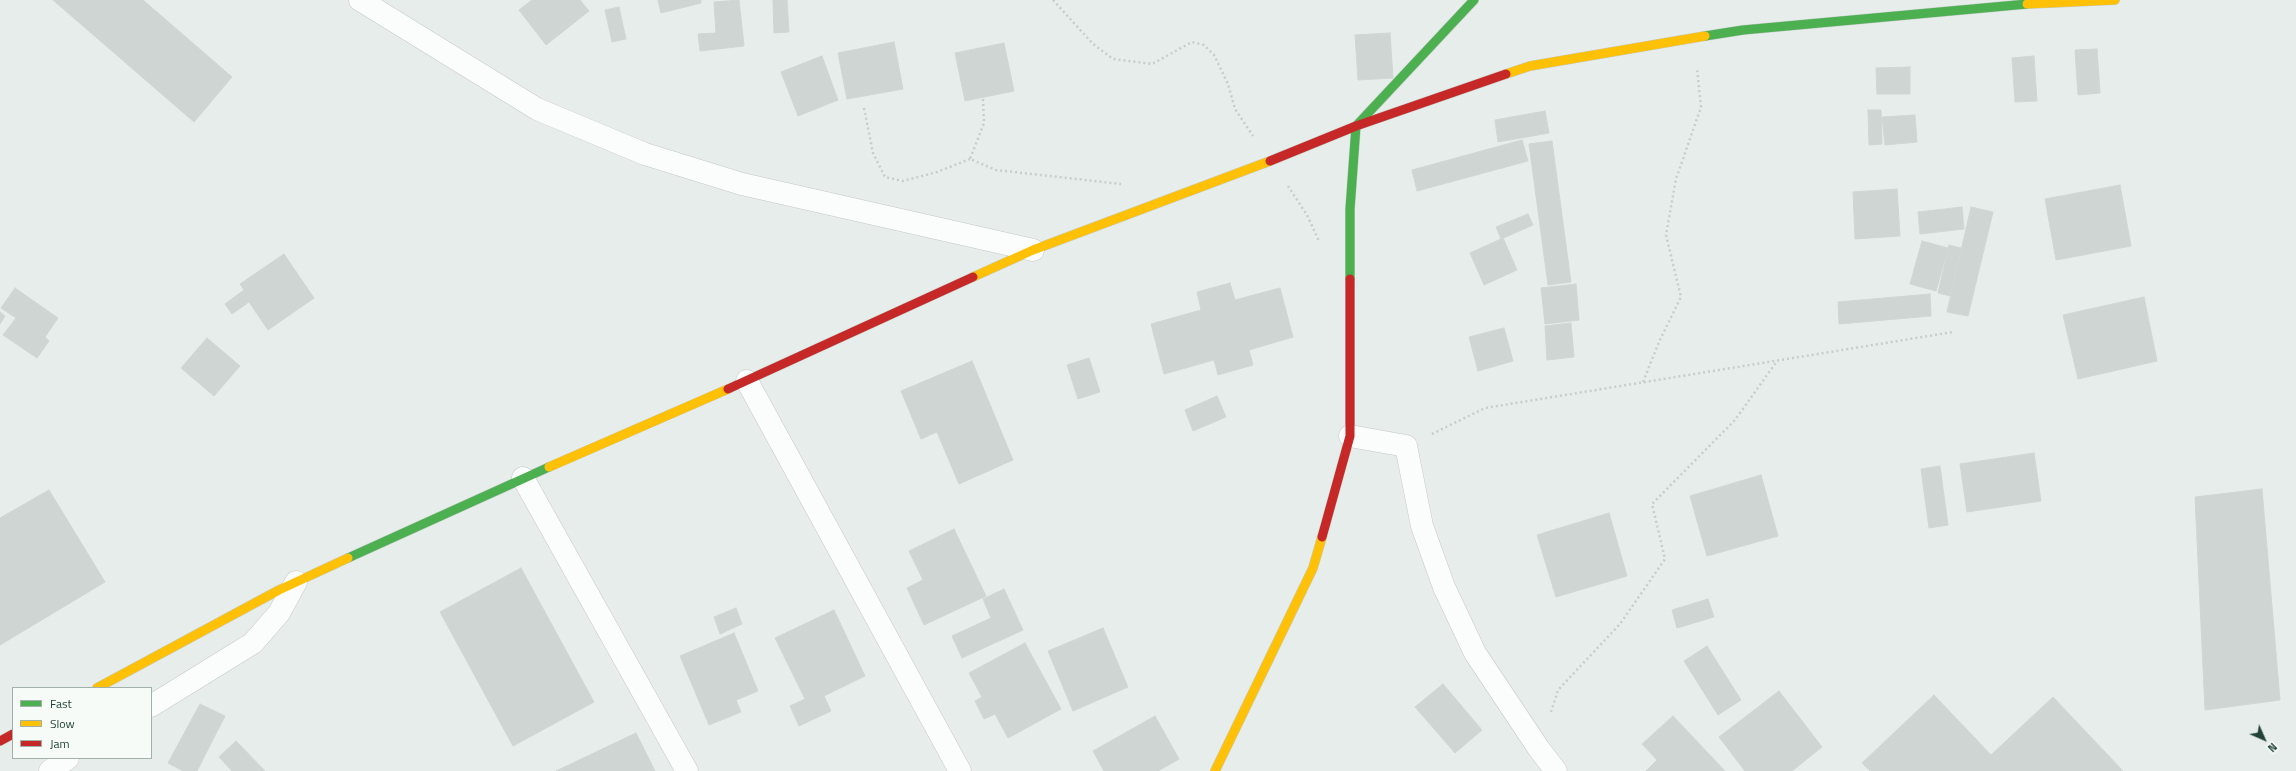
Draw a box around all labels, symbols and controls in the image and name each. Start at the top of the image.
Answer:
legend [12,687,152,759]
text: Fast [50,694,72,713]
text: Slow [50,714,75,733]
north arrow [2244,719,2284,759]
text: Jam [50,734,70,753]
text: N [2264,739,2281,756]

